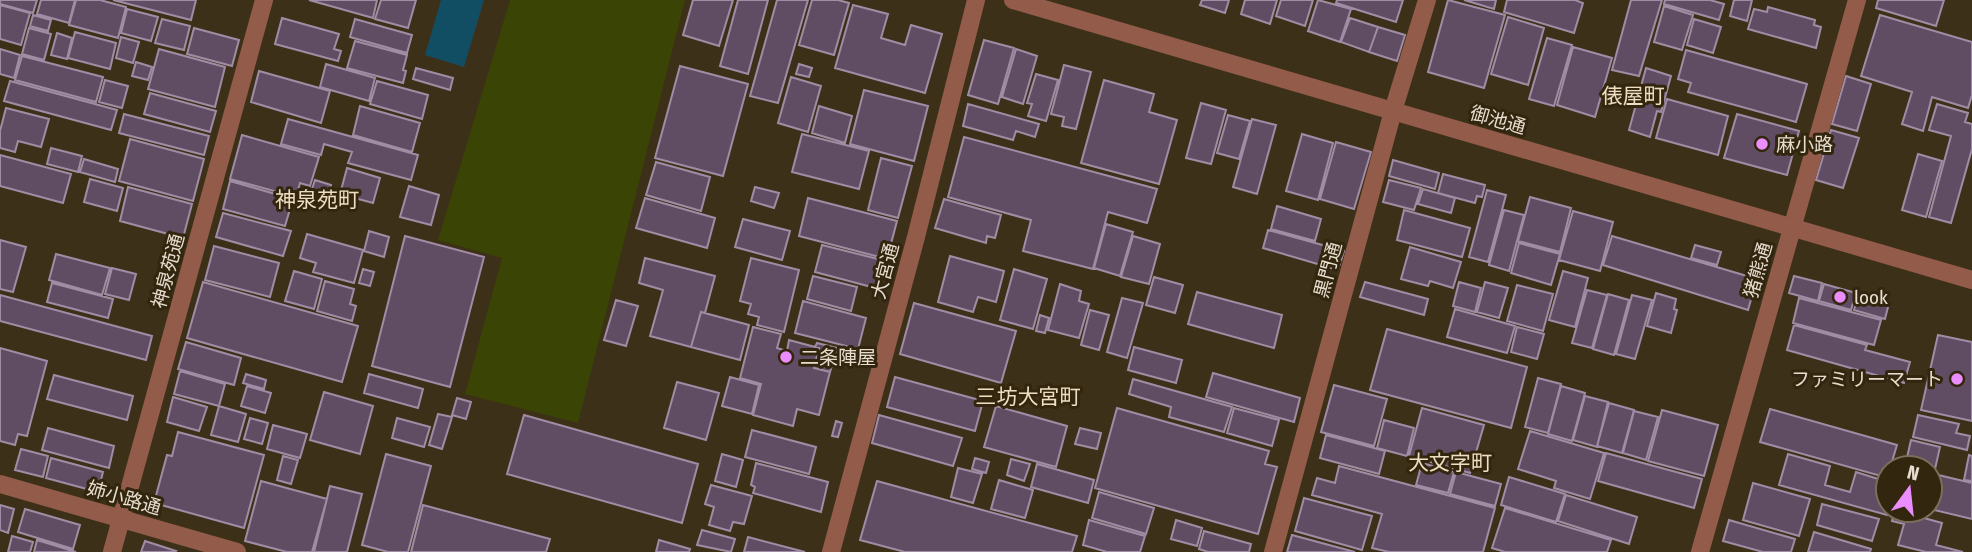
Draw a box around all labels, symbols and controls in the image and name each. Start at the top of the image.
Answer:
district label: 俵屋町 [1602,83,1665,109]
street label: 御池通 [1467,101,1529,139]
place label: 麻小路 [1776,133,1833,156]
marker: 麻小路 [1754,136,1770,152]
district label: 神泉苑町 [275,187,359,213]
street label: 神泉苑通 [147,231,189,311]
street label: 黒門通 [1310,239,1346,301]
street label: 猪熊通 [1739,239,1777,301]
street label: 大宮通 [867,240,903,302]
place label: look [1854,286,1888,309]
marker: look [1832,289,1848,305]
place label: 二条陣屋 [800,346,876,369]
marker: 二条陣屋 [778,349,794,365]
place label: ファミリーマート [1791,368,1943,391]
marker: ファミリーマート [1949,371,1965,387]
district label: 三坊大宮町 [976,384,1081,410]
district label: 大文字町 [1408,450,1492,476]
north arrow [1874,454,1944,524]
text: N [1905,460,1922,486]
street label: 姉小路通 [84,476,164,520]

